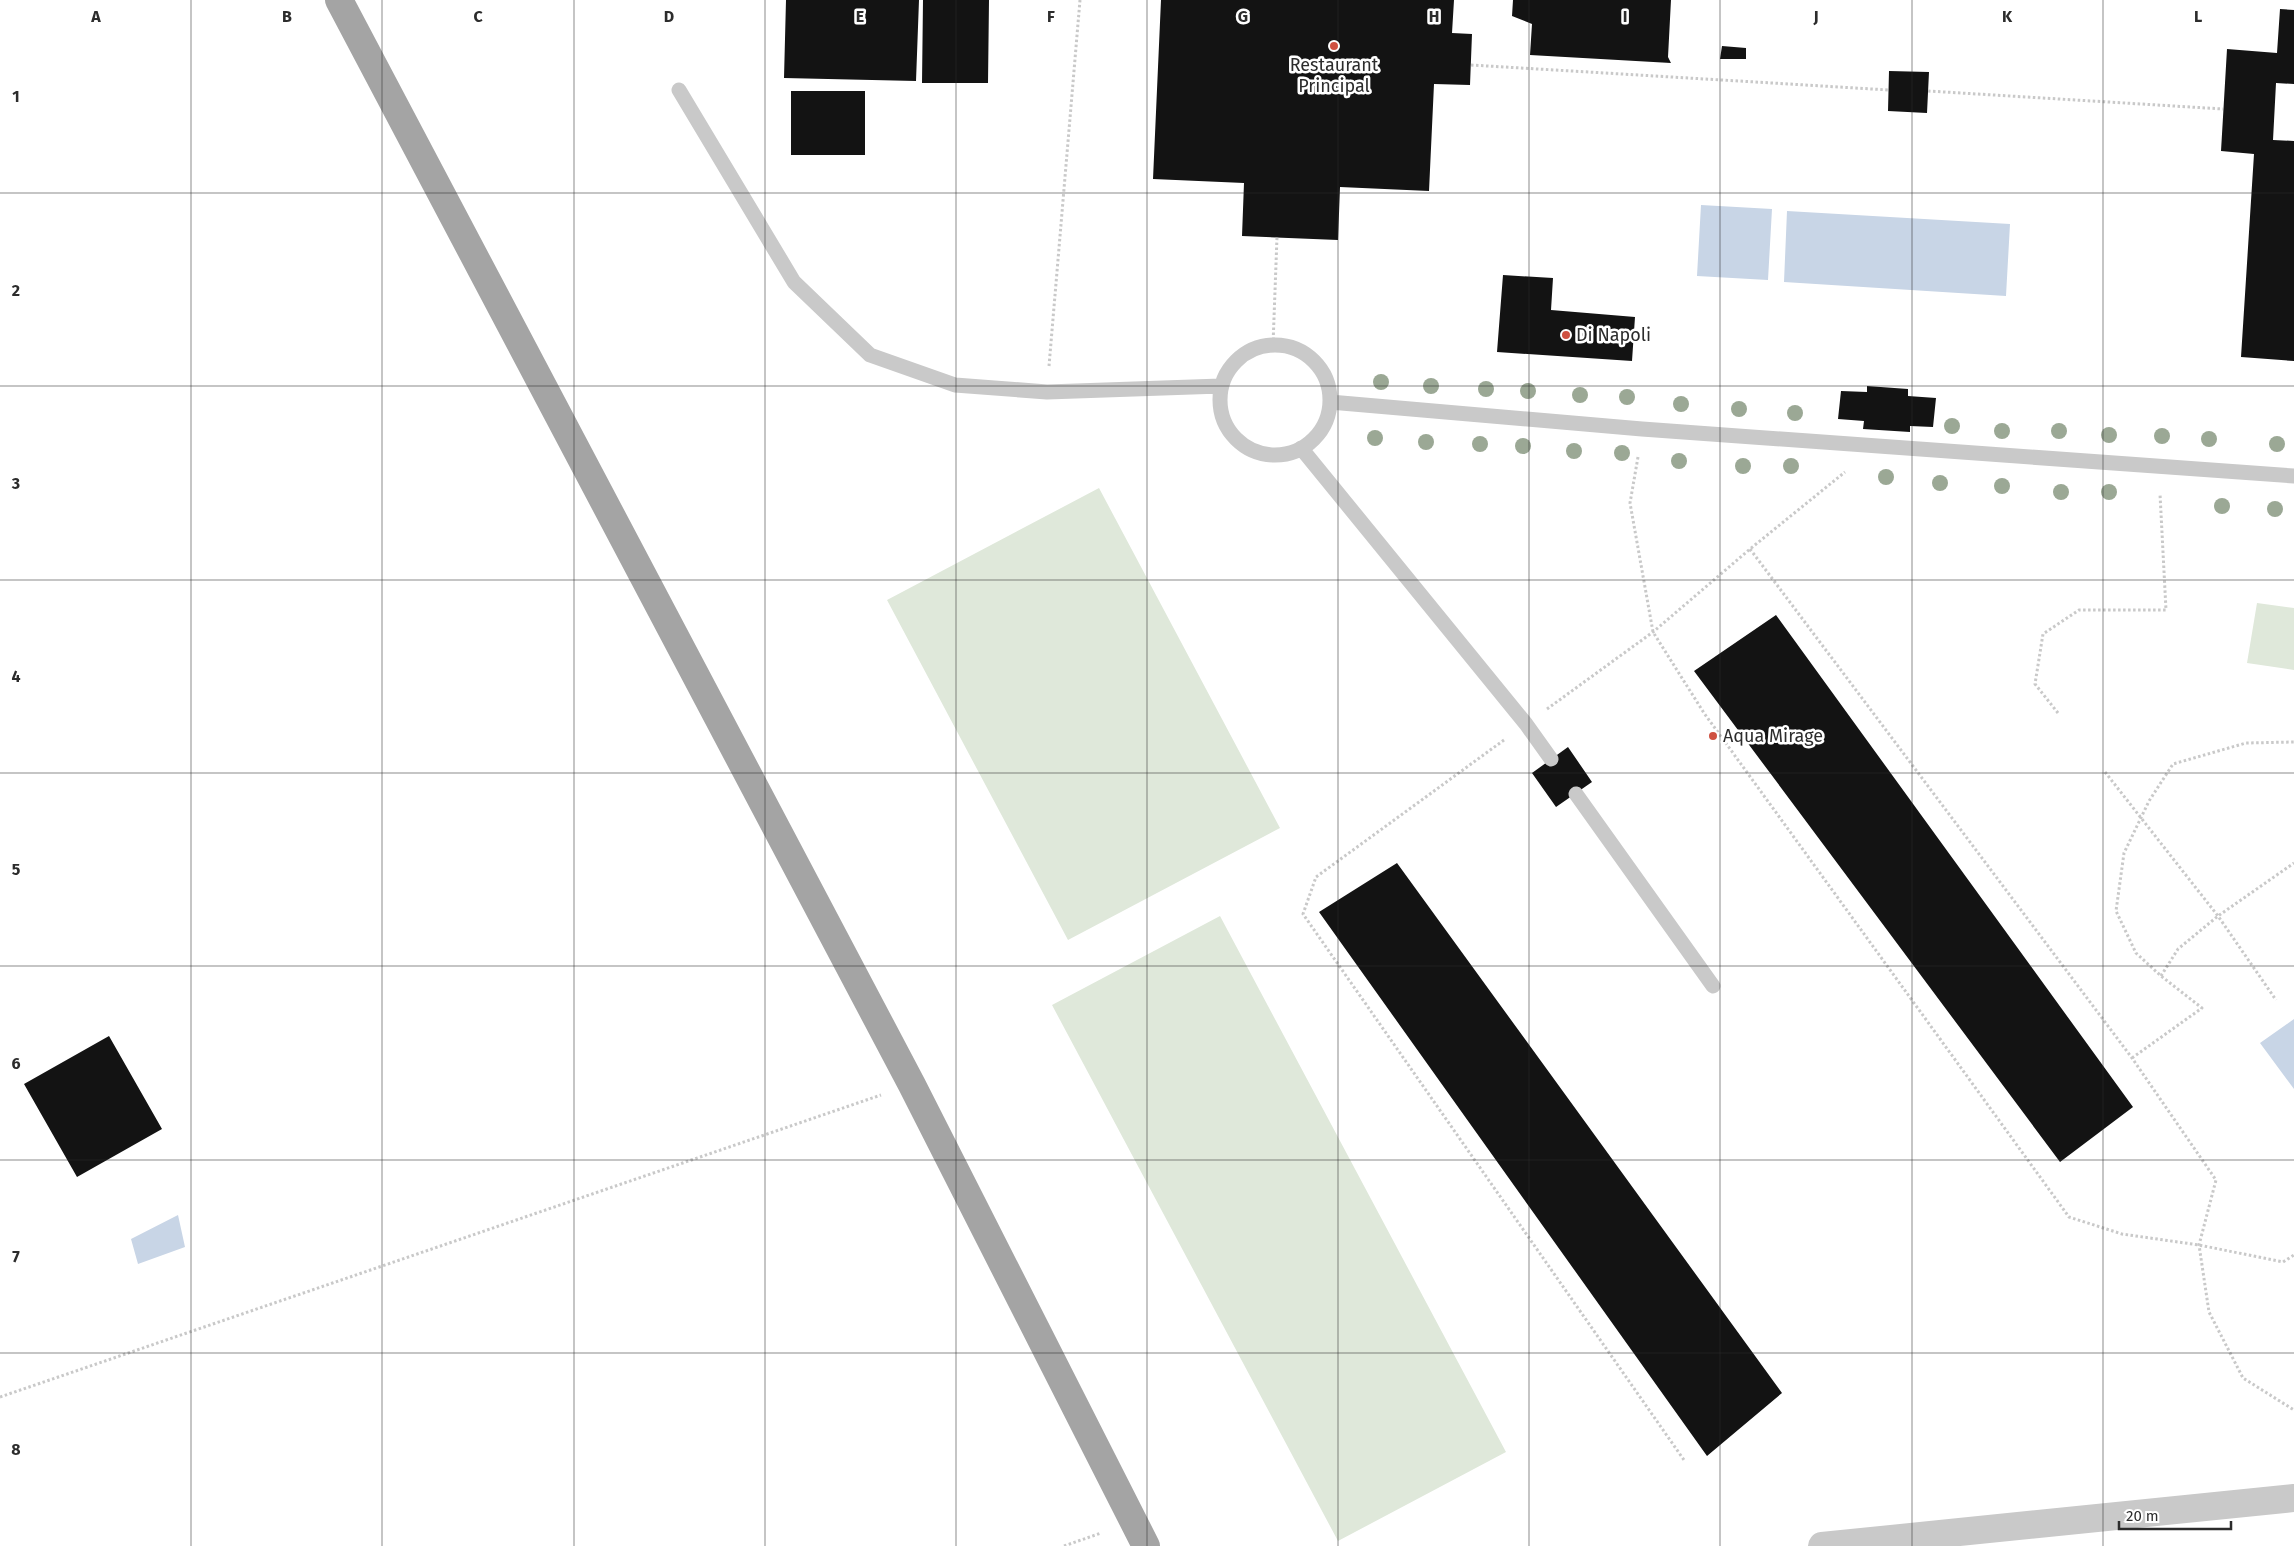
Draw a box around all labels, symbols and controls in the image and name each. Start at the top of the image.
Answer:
text: A [90,7,101,26]
text: B [282,7,292,26]
text: C [473,7,483,26]
text: D [664,7,674,26]
text: E [856,7,864,26]
text: F [1047,7,1055,26]
text: G [1238,7,1248,26]
text: H [1429,7,1439,26]
text: I [1623,7,1627,26]
text: J [1812,7,1819,26]
text: K [2002,7,2013,26]
text: L [2194,7,2202,26]
marker: Restaurant Principal [1328,40,1340,52]
place label: Restaurant Principal [1290,54,1379,97]
text: 1 [12,87,20,106]
text: 2 [12,281,20,300]
place label: Di Napoli [1576,324,1651,346]
marker: Di Napoli [1560,329,1572,341]
text: 3 [11,474,20,493]
text: 4 [11,667,21,686]
place label: Aqua Mirage [1723,725,1823,747]
marker: Aqua Mirage [1707,730,1719,742]
text: 5 [12,860,21,879]
text: 6 [11,1054,21,1073]
text: 7 [12,1247,20,1266]
text: 8 [11,1440,21,1459]
scale bar [2119,1498,2232,1530]
text: 20 m [2126,1507,2159,1525]

